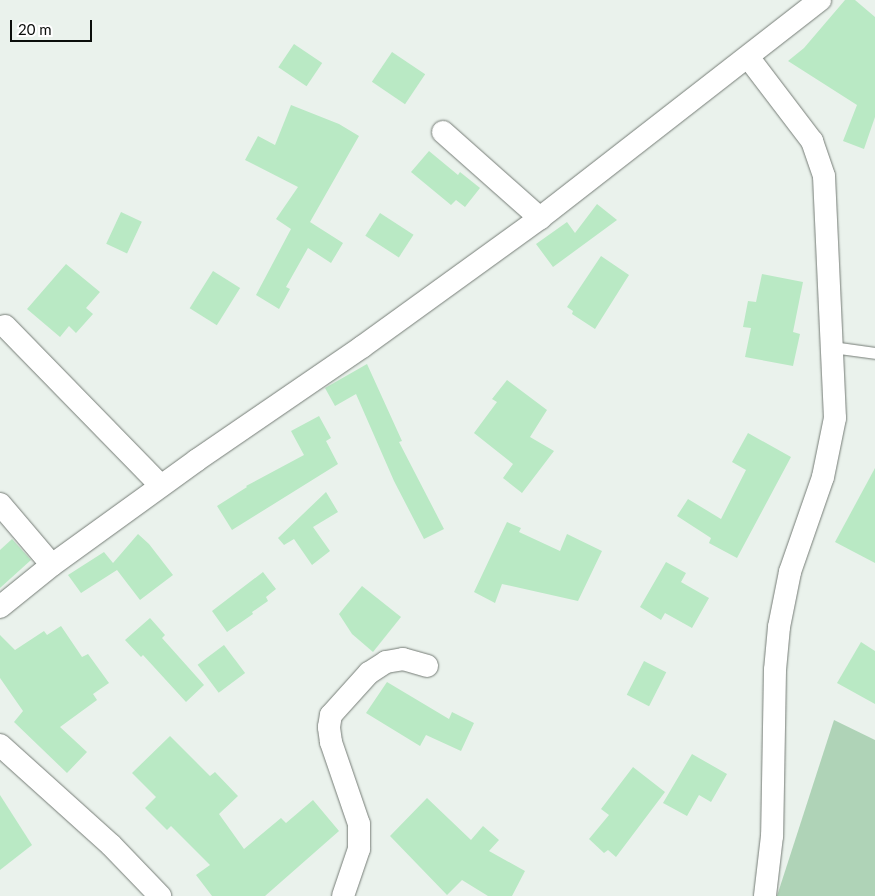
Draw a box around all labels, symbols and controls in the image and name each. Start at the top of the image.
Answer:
scale bar [12,10,95,42]
text: 20 m [18,20,52,38]

